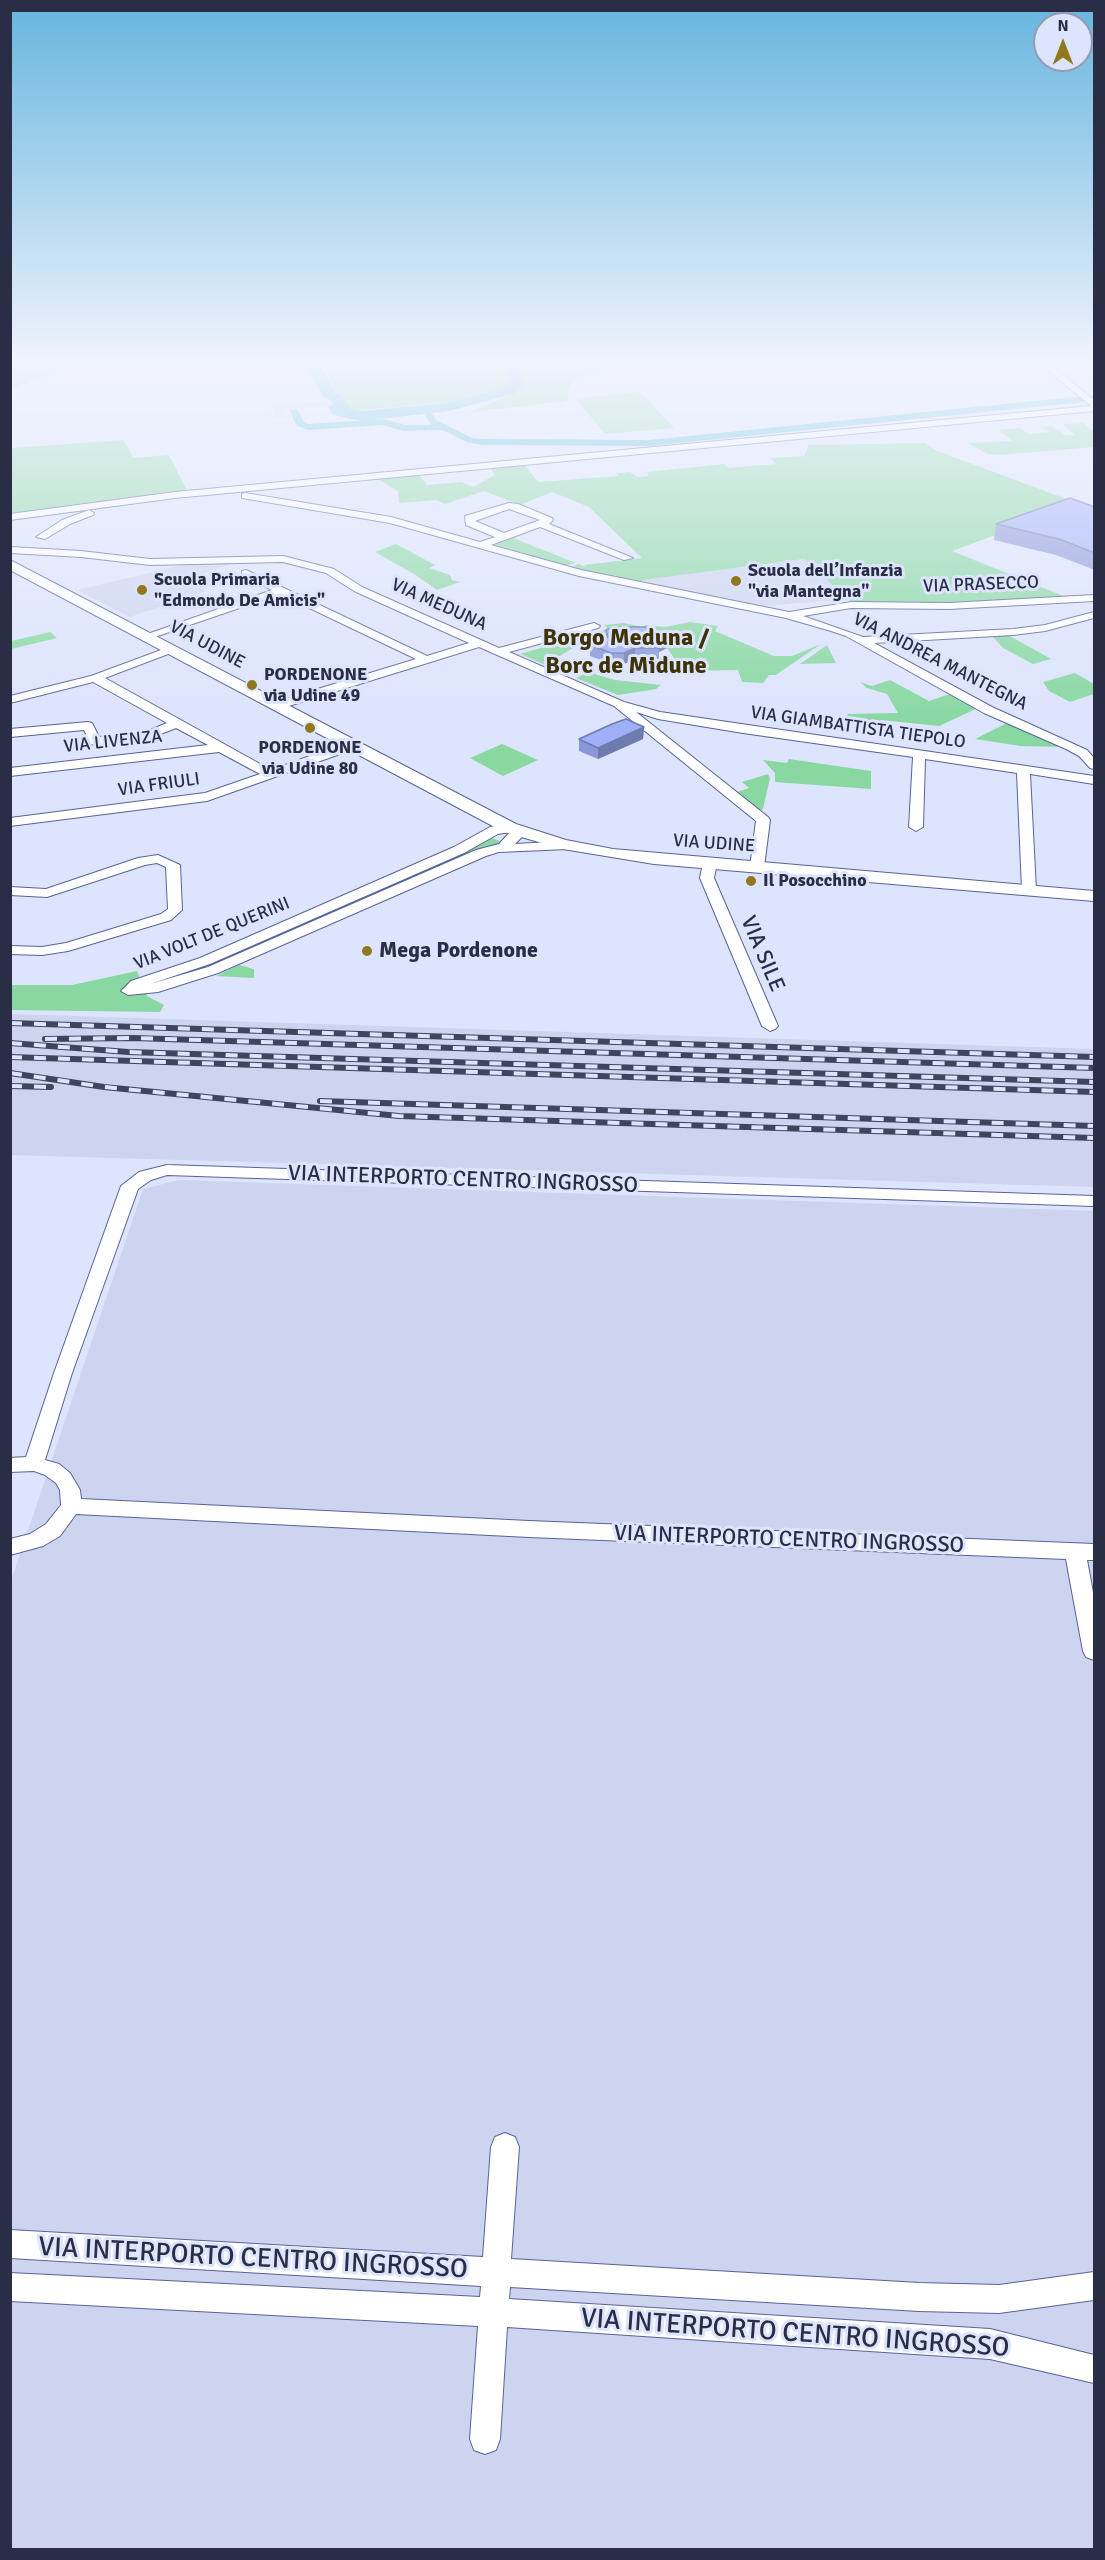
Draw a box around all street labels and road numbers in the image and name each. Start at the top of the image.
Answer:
street label: VIA PRASECCO [923,572,1039,598]
street label: VIA MEDUNA [388,574,490,636]
street label: VIA ANDREA MANTEGNA [849,609,1031,715]
street label: VIA UDINE [166,616,248,674]
street label: VIA GIAMBATTISTA TIEPOLO [749,702,967,754]
street label: VIA LIVENZA [63,726,163,758]
street label: VIA FRIULI [117,769,201,801]
street label: VIA UDINE [672,830,756,858]
street label: VIA VOLT DE QUERINI [131,893,293,975]
street label: VIA SILE [734,912,790,996]
street label: VIA INTERPORTO CENTRO INGROSSO [288,1161,638,1199]
street label: VIA INTERPORTO CENTRO INGROSSO [614,1521,964,1559]
street label: VIA INTERPORTO CENTRO INGROSSO [38,2232,468,2286]
street label: VIA INTERPORTO CENTRO INGROSSO [580,2303,1010,2365]

